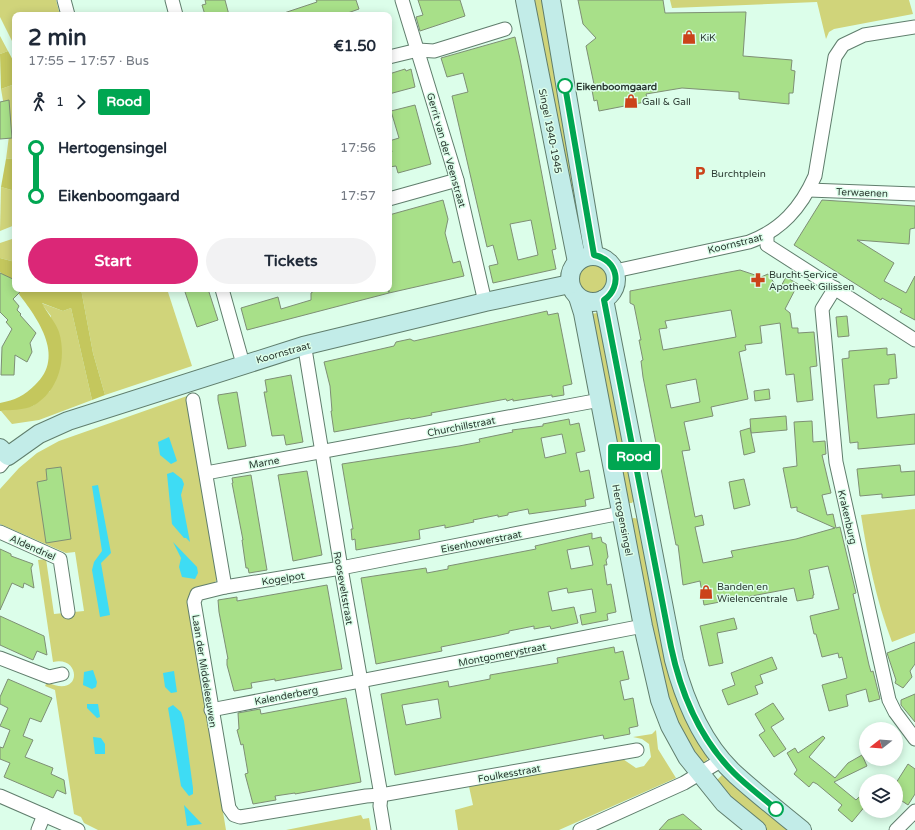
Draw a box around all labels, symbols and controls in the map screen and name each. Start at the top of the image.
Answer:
text: 2 min [28,25,87,51]
shop icon: KiK [681,29,697,45]
place label: KiK [700,32,716,44]
text: €1.50 [334,37,376,55]
text: 17:55 – 17:57 · Bus [28,53,149,69]
marker: Eikenboomgaard [557,78,573,94]
place label: Eikenboomgaard [576,81,657,93]
street label: Singel 1940-1945 [536,88,564,175]
icon: walk [28,91,50,113]
icon: forward [70,91,92,113]
street label: Gerrit van der Veenstraat [424,91,468,209]
text: Rood [106,93,142,110]
shop icon: Gall & Gall [623,93,639,109]
text: 1 [56,94,64,110]
place label: Gall & Gall [642,96,691,108]
text: Hertogensingel [58,139,167,157]
text: 17:56 [340,140,376,156]
parking icon: Burchtplein [692,165,708,181]
place label: Burchtplein [711,168,766,180]
street label: Terwaenen [836,186,888,200]
text: Eikenboomgaard [58,187,180,205]
text: 17:57 [340,188,376,204]
street label: Koornstraat [707,231,764,257]
button: Start [28,238,198,284]
button: Tickets [206,238,376,284]
place label: Burcht Service Apotheek Gilissen [769,269,854,293]
pharmacy icon: Burcht Service Apotheek Gilissen [750,272,766,288]
street label: Koornstraat [255,339,312,366]
street label: Churchillstraat [426,414,496,439]
line badge: Rood [606,444,662,470]
text: Rood [616,448,652,465]
street label: Marne [248,454,281,472]
street label: Hertogensingel [609,483,635,557]
street label: Krakenburg [835,489,859,546]
street label: Eisenhowerstraat [440,528,523,556]
street label: Aldendriel [8,533,57,563]
street label: Rooseveltstraat [331,551,355,626]
street label: Kogelpot [261,570,306,588]
place label: Banden en Wielencentrale [717,581,788,605]
shop icon: Banden en Wielencentrale [698,584,714,600]
street label: Laan der Middeleeuwen [189,614,219,728]
street label: Montgomerystraat [457,641,547,669]
street label: Kalenderberg [253,684,319,708]
north arrow [859,722,903,766]
map controls [859,722,903,818]
street label: Foulkesstraat [477,763,542,785]
button: layers [859,774,903,818]
unlabelled marker [768,801,784,817]

